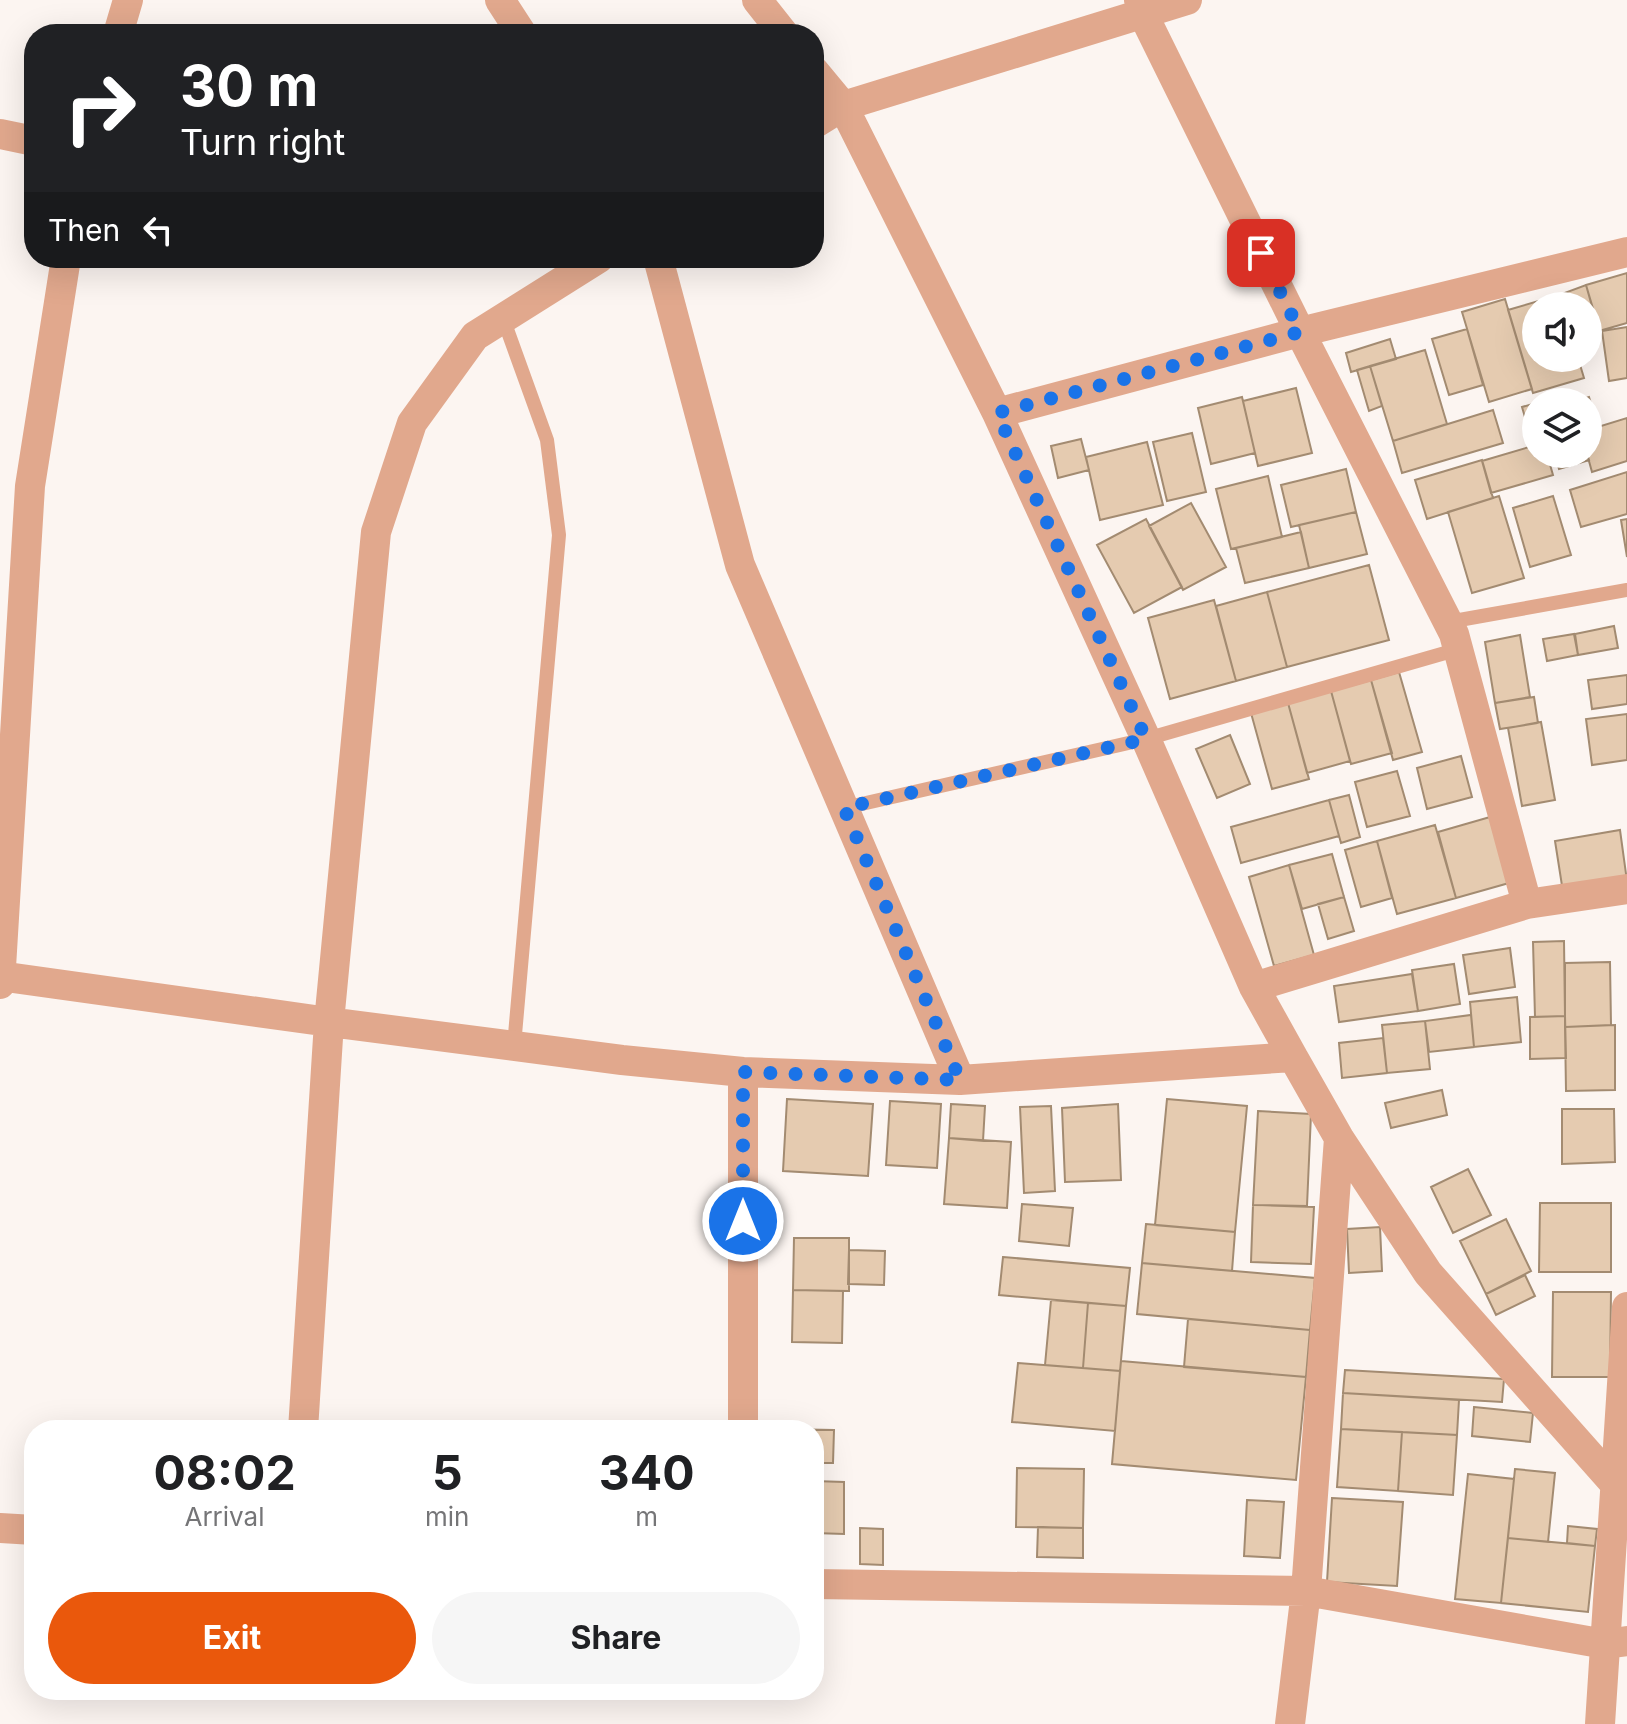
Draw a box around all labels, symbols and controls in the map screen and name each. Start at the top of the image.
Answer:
text: 30 m [180,52,318,120]
icon: right [48,56,152,160]
text: Turn right [180,120,345,164]
icon: left [136,208,180,252]
text: Then [48,212,120,248]
pin [1227,219,1295,287]
icon: arrive [1239,231,1283,275]
map controls [1522,292,1602,468]
button: sound [1522,292,1602,372]
button: layers [1522,388,1602,468]
position arrow [701,1179,785,1263]
text: 08:02 [153,1443,296,1502]
text: 5 [432,1443,463,1502]
text: 340 [599,1443,695,1502]
text: Arrival [184,1501,265,1532]
text: min [425,1501,469,1532]
text: m [635,1501,658,1532]
button: Exit [48,1592,416,1684]
button: Share [432,1592,800,1684]

